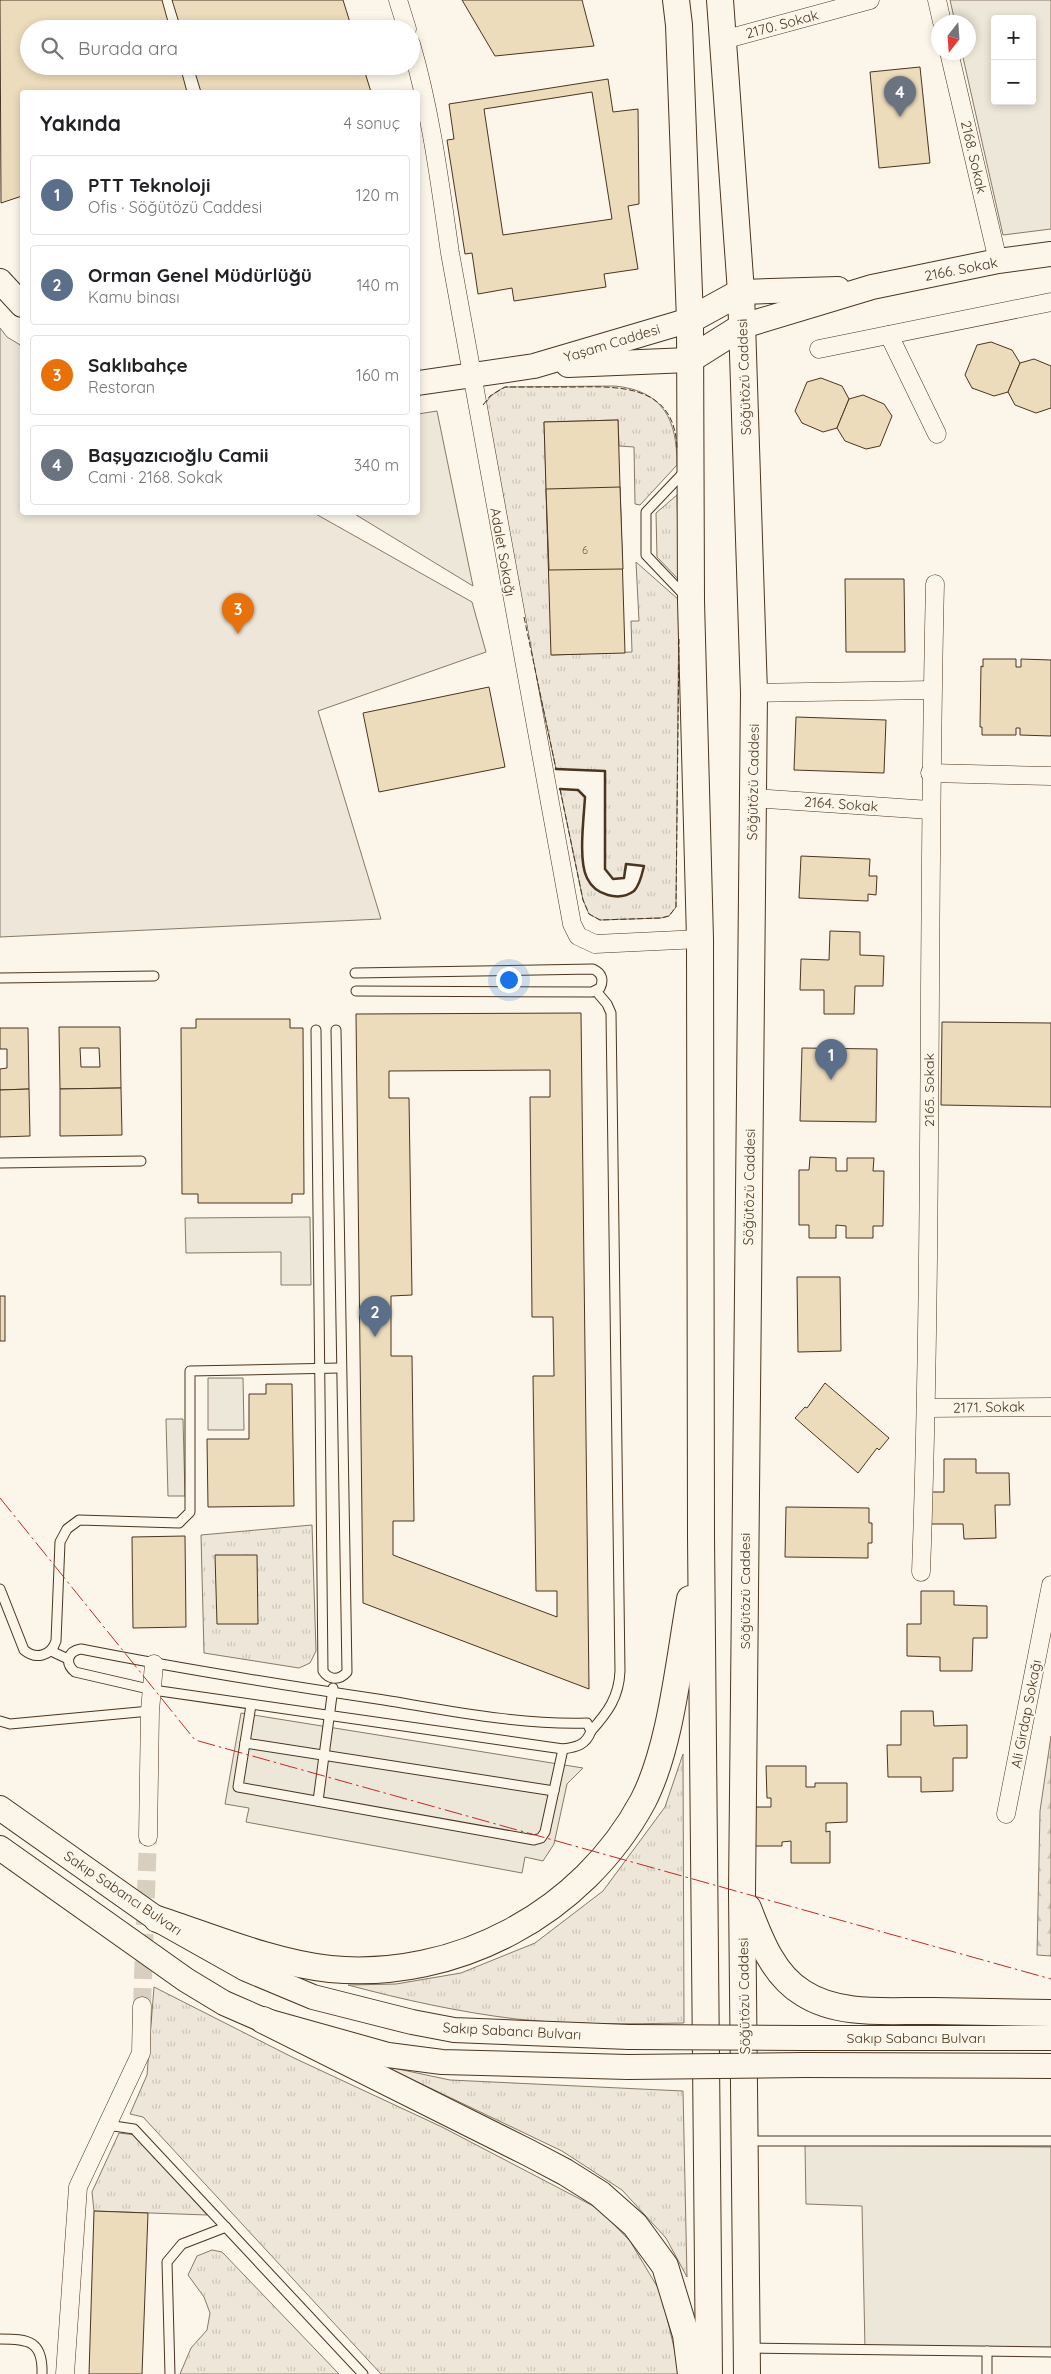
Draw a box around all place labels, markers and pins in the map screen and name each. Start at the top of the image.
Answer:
pin: 4 [884,76,916,117]
pin: 3 [222,593,254,634]
pin: 1 [815,1039,847,1080]
pin: 2 [359,1296,391,1337]

